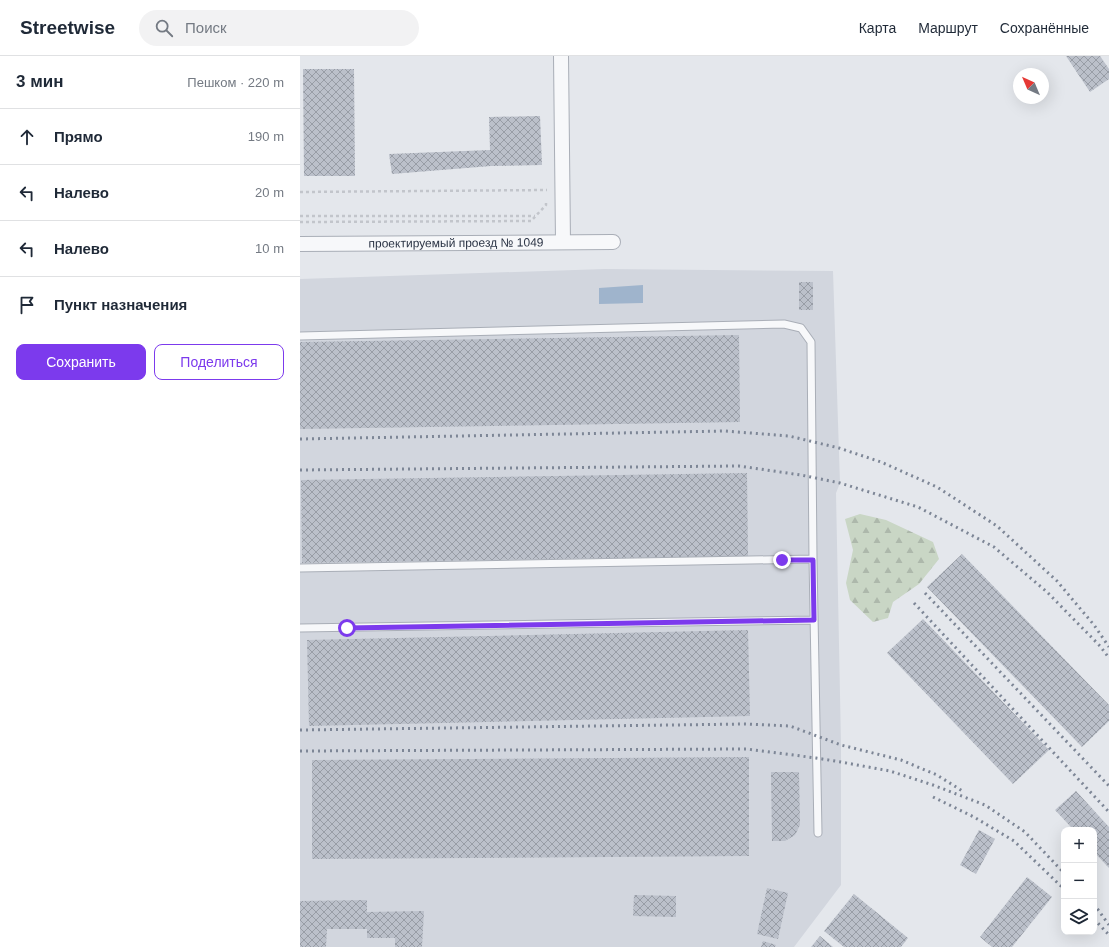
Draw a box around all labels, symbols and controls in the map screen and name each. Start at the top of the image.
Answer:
search box [139,10,419,46]
text: Streetwise [20,17,115,38]
icon: search [153,17,175,39]
text: Поиск [185,19,227,36]
text: Карта [859,20,896,36]
text: Маршрут [918,20,978,36]
text: Сохранённые [1000,20,1089,36]
north arrow [1013,68,1049,104]
text: 3 мин [16,72,63,91]
text: Пешком · 220 m [187,75,284,90]
icon: ahead [16,126,38,148]
text: Прямо [54,128,103,145]
text: 190 m [248,129,284,144]
icon: left [16,182,38,204]
text: Налево [54,184,109,201]
text: 20 m [255,185,284,200]
street label: проектируемый проезд № 1049 [368,235,544,251]
icon: left [16,238,38,260]
text: Налево [54,240,109,257]
text: 10 m [255,241,284,256]
icon: arrive [16,294,38,316]
text: Пункт назначения [54,296,187,313]
button: Сохранить [16,344,146,380]
button: Поделиться [154,344,284,380]
route end [773,551,791,569]
route start [338,619,356,637]
map controls [1061,827,1097,935]
button: + [1061,827,1097,863]
button: − [1061,863,1097,899]
button: layers [1061,899,1097,935]

